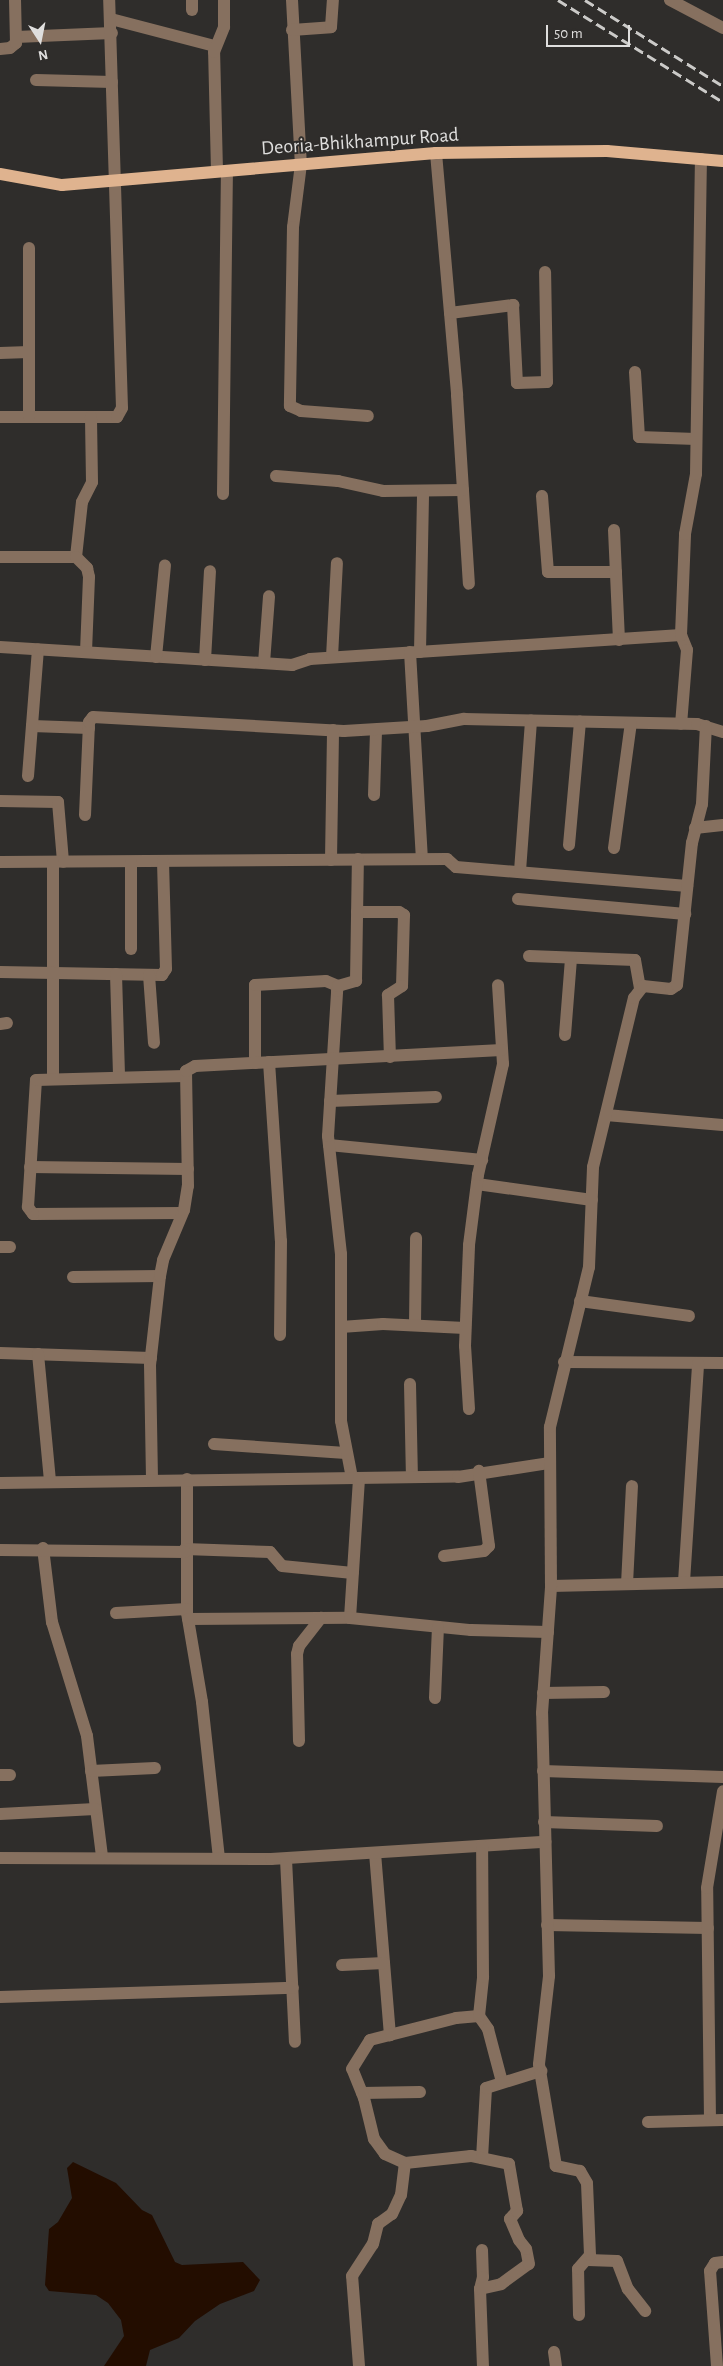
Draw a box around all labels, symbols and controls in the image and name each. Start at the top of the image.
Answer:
north arrow [15,15,65,65]
scale bar [548,15,632,47]
text: 50 m [554,26,583,41]
text: N [37,47,49,63]
street label: Deoria-Bhikhampur Road [260,123,460,161]

